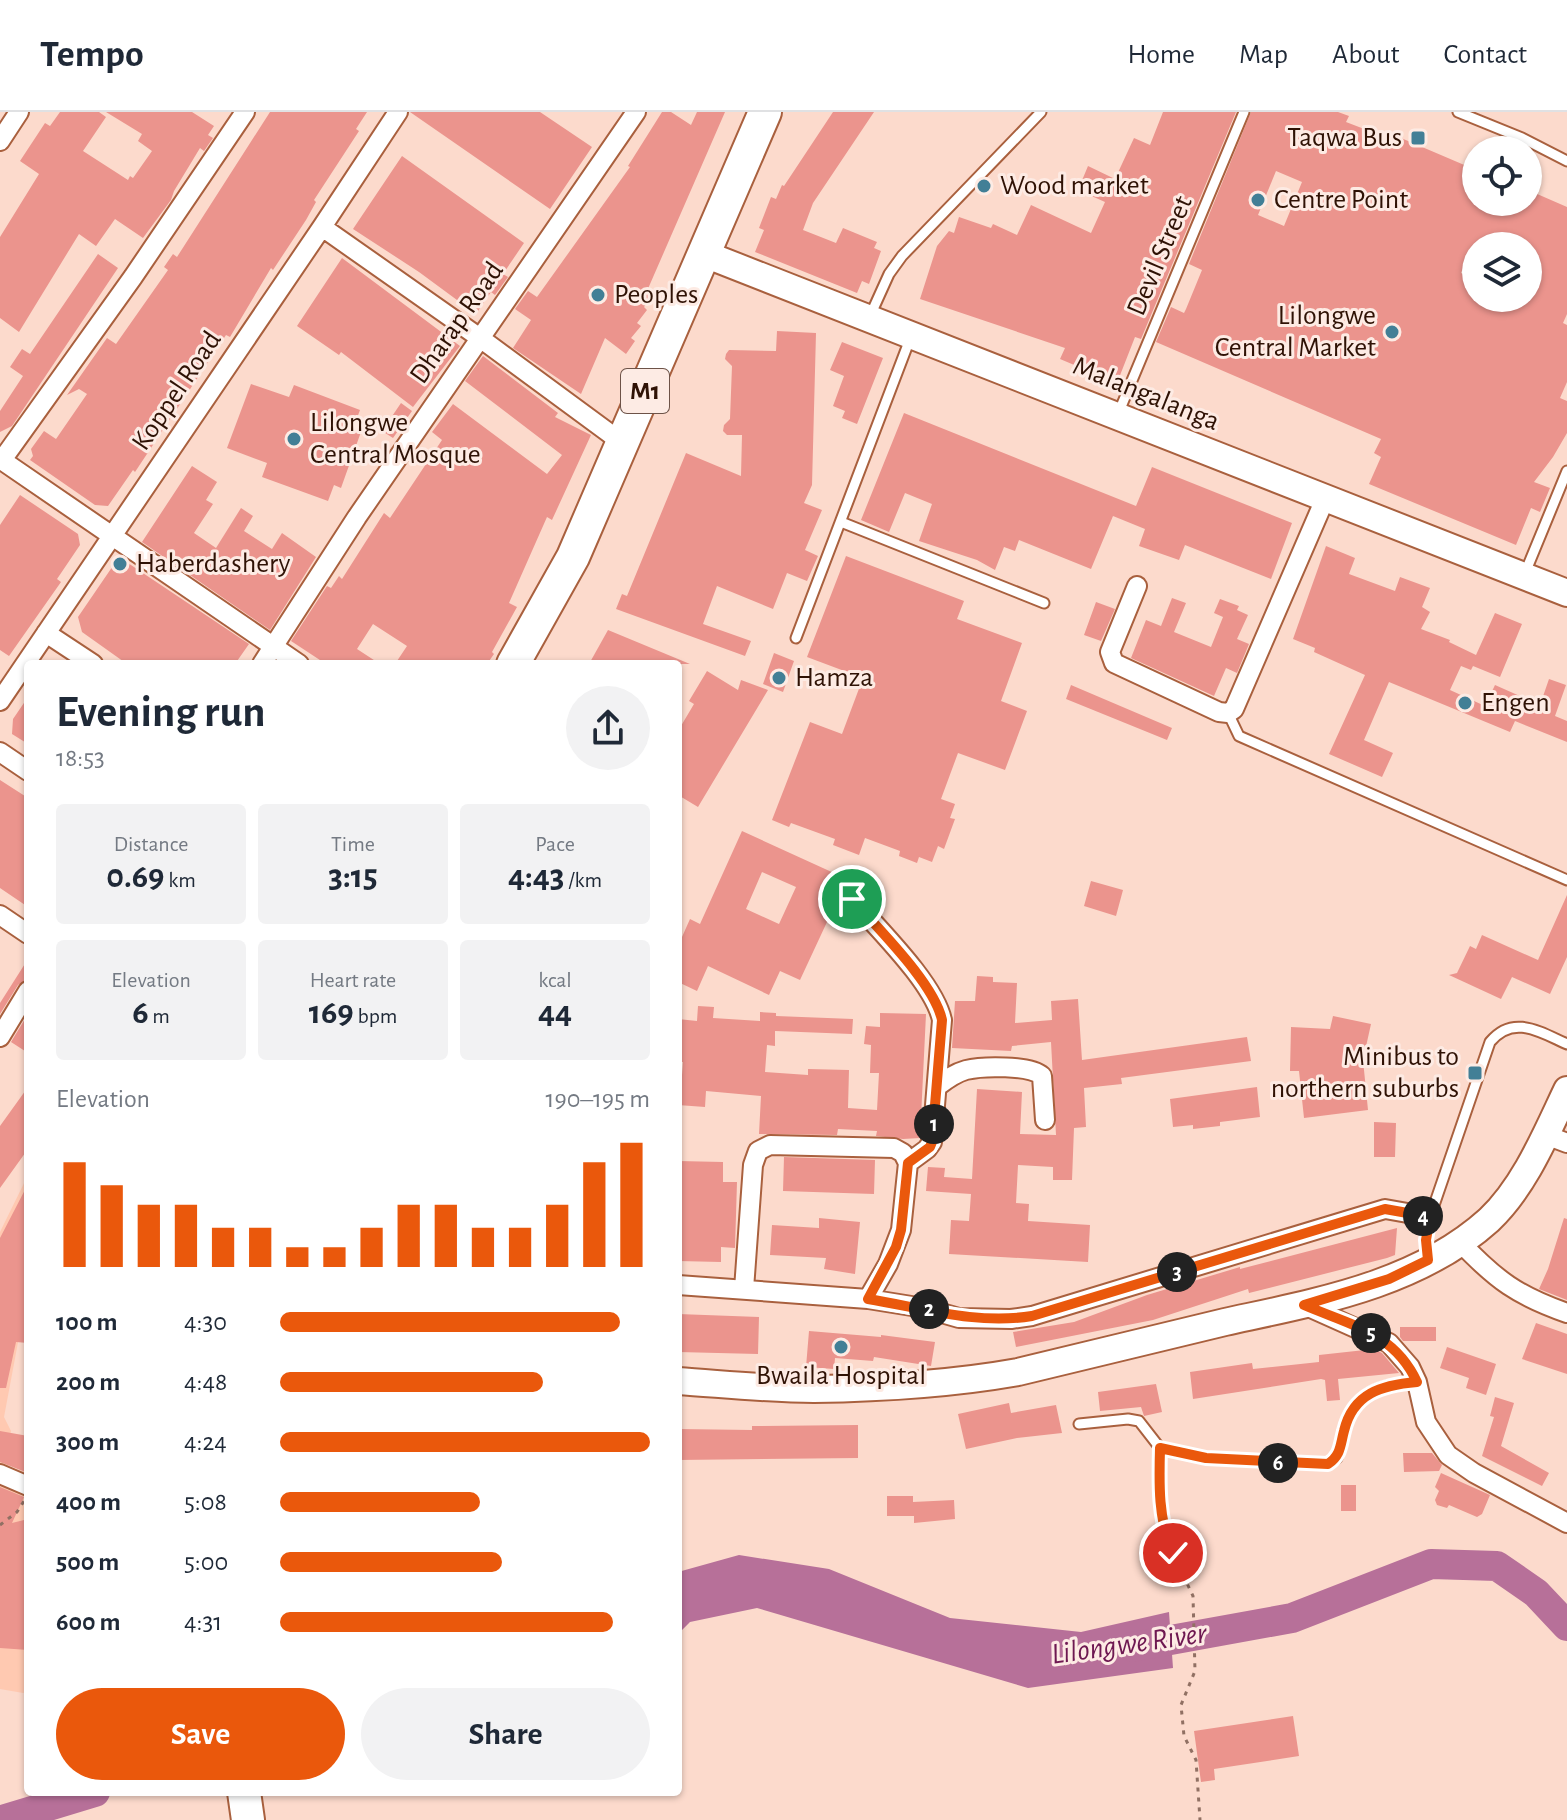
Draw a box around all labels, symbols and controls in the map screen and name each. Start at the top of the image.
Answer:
text: Tempo [40,36,144,74]
text: Home [1128,41,1195,69]
text: Map [1239,41,1288,69]
text: About [1332,41,1400,69]
text: Contact [1444,41,1527,69]
place label: Taqwa Bus [1287,124,1402,152]
marker: Taqwa Bus [1409,129,1427,147]
map controls [1462,136,1542,312]
button: locate [1462,136,1542,216]
place label: Wood market [1000,172,1149,200]
marker: Wood market [975,177,993,195]
place label: Centre Point [1274,186,1408,214]
marker: Centre Point [1249,191,1267,209]
street label: Devil Street [1122,192,1198,320]
button: layers [1462,232,1542,312]
street label: Dharap Road [405,257,509,389]
place label: Peoples [614,281,698,309]
marker: Peoples [589,286,607,304]
place label: Lilongwe Central Market [1215,302,1376,362]
marker: Lilongwe Central Market [1383,323,1401,341]
street label: Koppel Road [127,326,227,456]
street label: Malangalanga [1069,352,1223,436]
road number: M1 [621,369,669,413]
place label: Lilongwe Central Mosque [310,409,481,469]
marker: Lilongwe Central Mosque [285,430,303,448]
place label: Haberdashery [136,550,290,578]
marker: Haberdashery [111,555,129,573]
place label: Hamza [795,664,873,692]
marker: Hamza [770,669,788,687]
button: share [566,686,650,770]
place label: Engen [1481,689,1550,717]
text: Evening run [56,691,265,735]
marker: Engen [1456,694,1474,712]
text: 18:53 [56,745,105,771]
text: Distance [114,833,188,855]
text: Time [331,833,375,855]
text: Pace [535,833,575,855]
text: 0.69 [106,860,165,894]
text: 3:15 [328,860,378,894]
text: 4:43 [508,860,565,894]
pin [818,865,886,933]
text: km [165,869,196,891]
text: /km [565,869,602,891]
icon: arrive [830,877,874,921]
text: Elevation [111,969,191,991]
text: Heart rate [310,969,396,991]
text: kcal [538,969,572,991]
text: 6 [132,996,149,1030]
text: 169 [309,996,354,1030]
text: 44 [538,996,572,1030]
text: m [149,1005,170,1027]
text: bpm [354,1005,397,1027]
place label: Minibus to northern suburbs [1271,1043,1459,1103]
marker: Minibus to northern suburbs [1466,1064,1484,1082]
text: Elevation [56,1086,150,1112]
text: 190–195 m [546,1086,650,1112]
pin: 1 [914,1104,954,1144]
text: 1 [930,1113,938,1135]
pin: 4 [1403,1196,1443,1236]
text: 4 [1417,1205,1429,1227]
pin: 3 [1157,1252,1197,1292]
text: 3 [1172,1261,1182,1283]
pin: 2 [909,1289,949,1329]
text: 2 [924,1298,934,1320]
text: 100 m [56,1309,117,1335]
text: 4:30 [184,1309,227,1335]
pin: 5 [1351,1313,1391,1353]
text: 5 [1366,1322,1376,1344]
marker: Bwaila Hospital [832,1338,850,1356]
place label: Bwaila Hospital [756,1362,926,1390]
text: 200 m [56,1369,120,1395]
text: 4:48 [184,1369,227,1395]
text: 300 m [56,1429,119,1455]
text: 4:24 [184,1429,227,1455]
pin: 6 [1258,1443,1298,1483]
text: 6 [1273,1452,1283,1474]
text: 400 m [56,1489,121,1515]
text: 5:08 [184,1489,227,1515]
pin [1139,1519,1207,1587]
icon: check [1151,1531,1195,1575]
text: 500 m [56,1549,119,1575]
text: 5:00 [184,1549,228,1575]
text: 600 m [56,1609,121,1635]
text: 4:31 [184,1609,222,1635]
water label: Lilongwe River [1049,1618,1210,1670]
button: Save [56,1688,345,1780]
button: Share [361,1688,650,1780]

